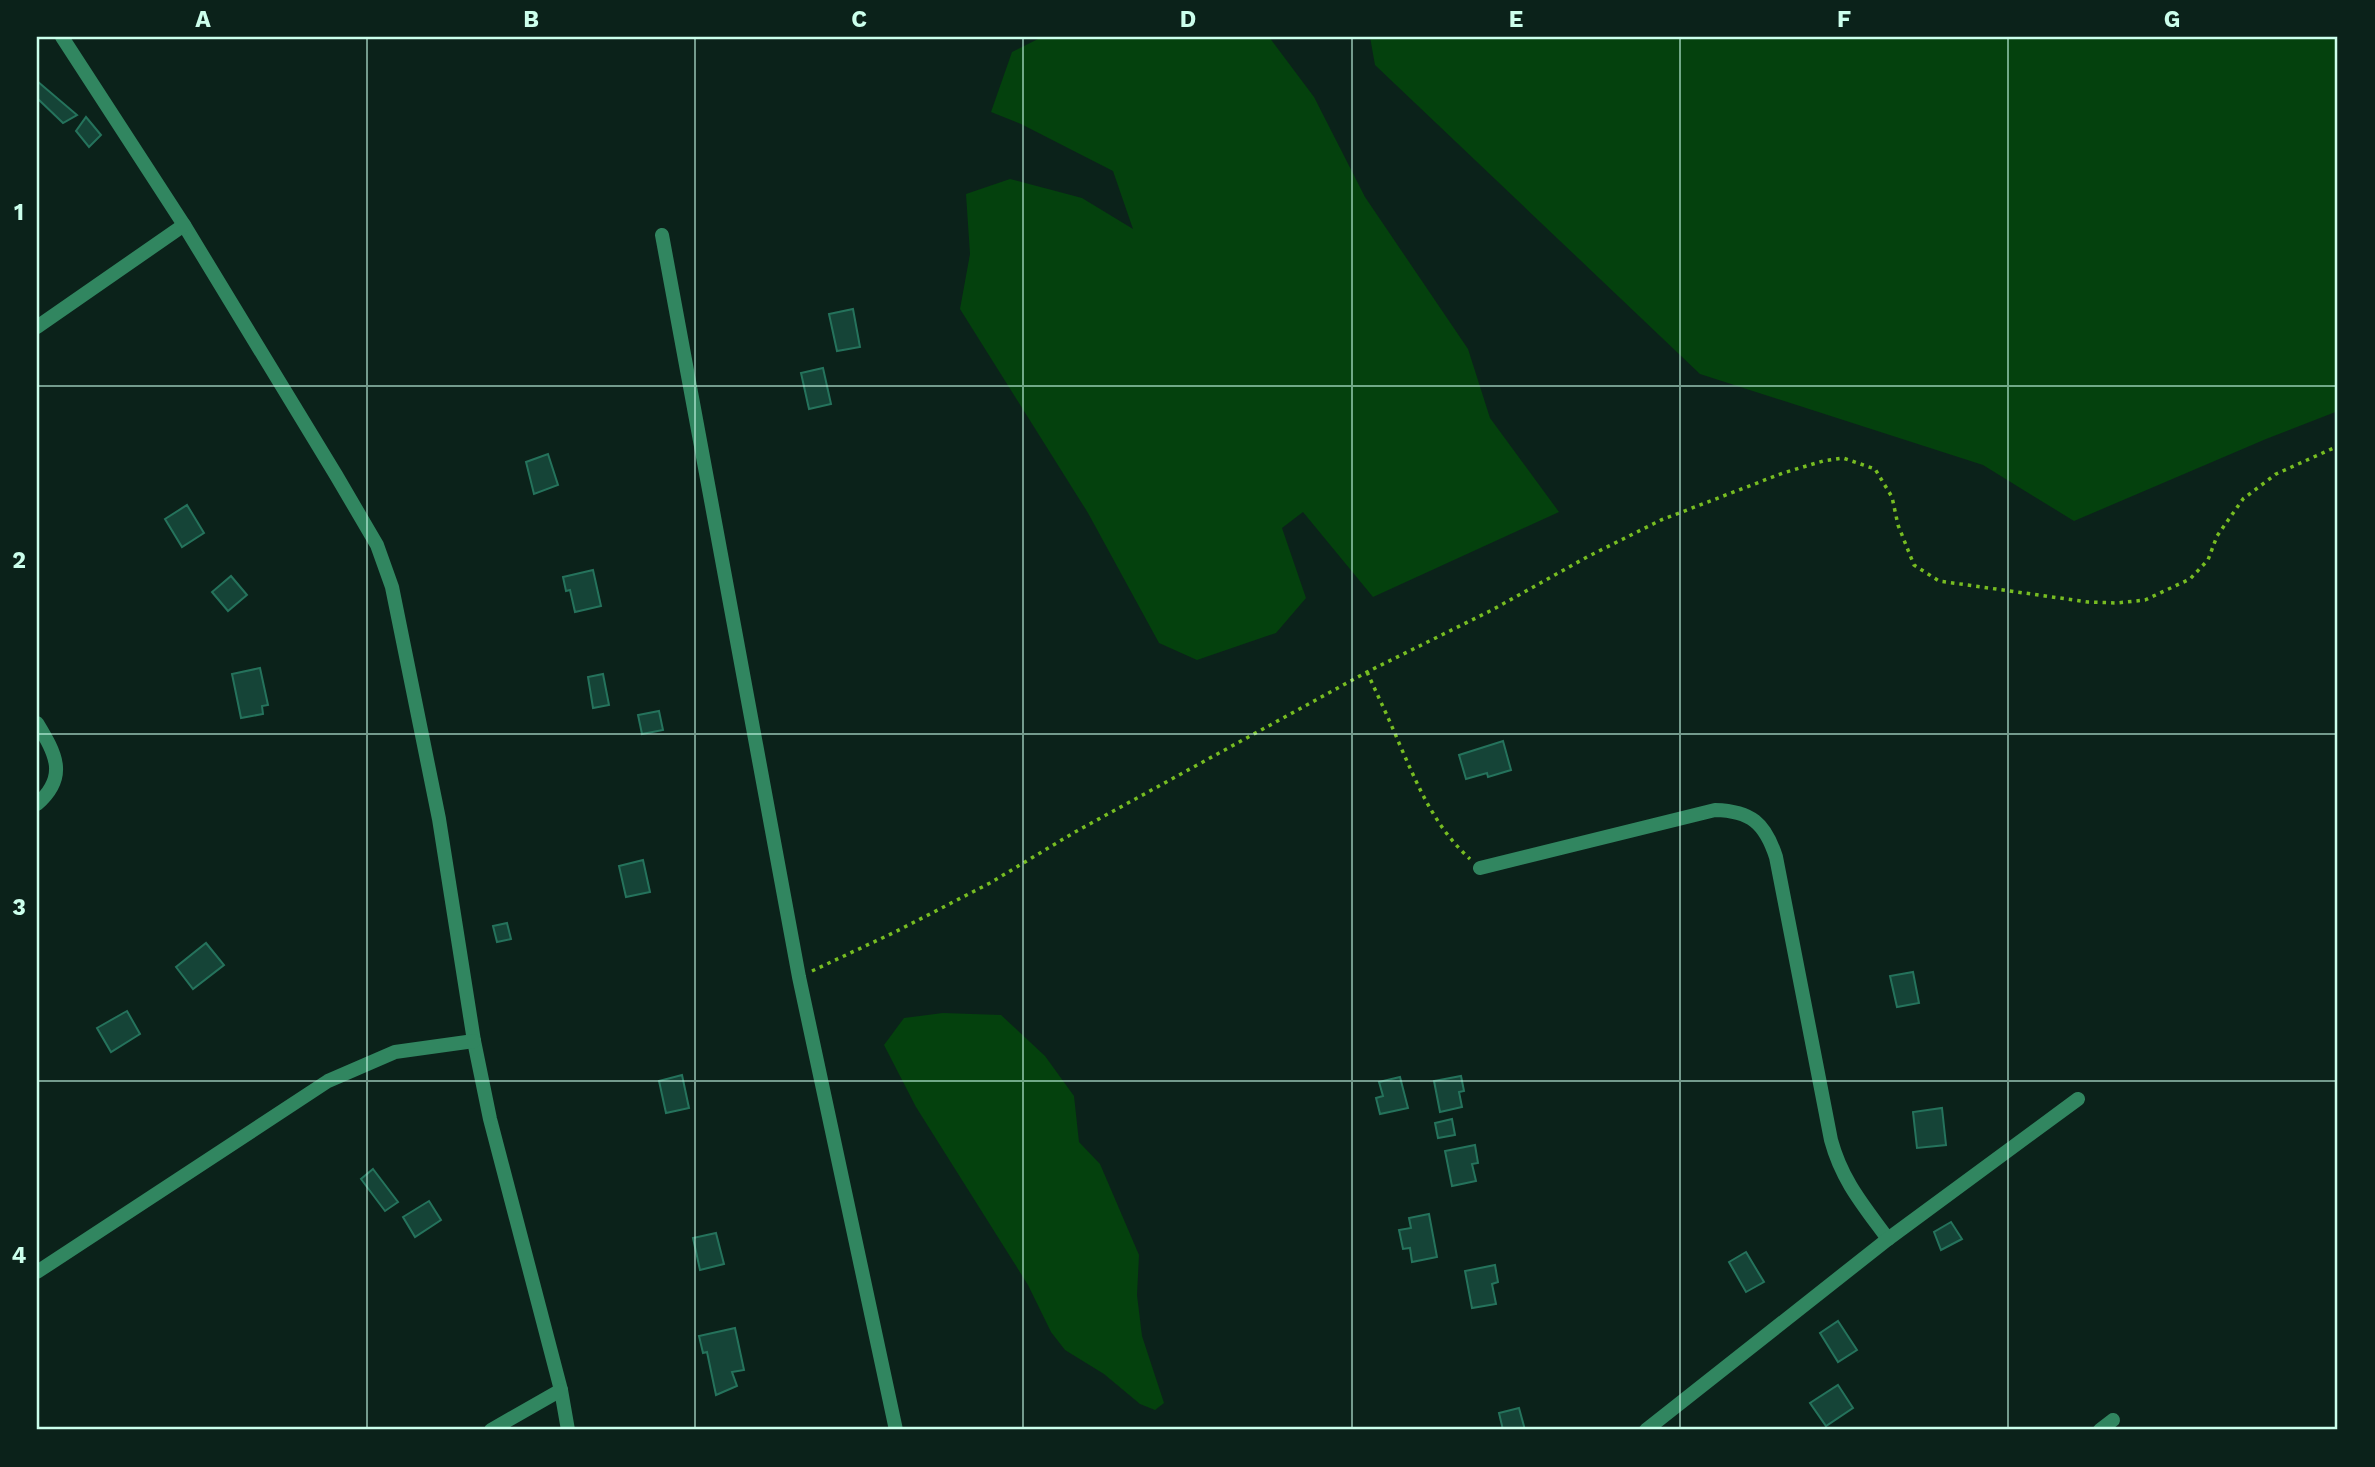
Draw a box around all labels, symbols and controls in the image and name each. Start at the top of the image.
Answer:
text: A [195,6,211,33]
text: B [523,6,539,33]
text: C [851,6,867,33]
text: D [1180,6,1196,33]
text: E [1509,6,1523,33]
text: F [1837,6,1851,33]
text: G [2164,6,2180,33]
text: 1 [14,199,24,226]
text: 2 [12,547,26,574]
text: 3 [12,894,26,921]
text: 4 [12,1242,27,1269]

